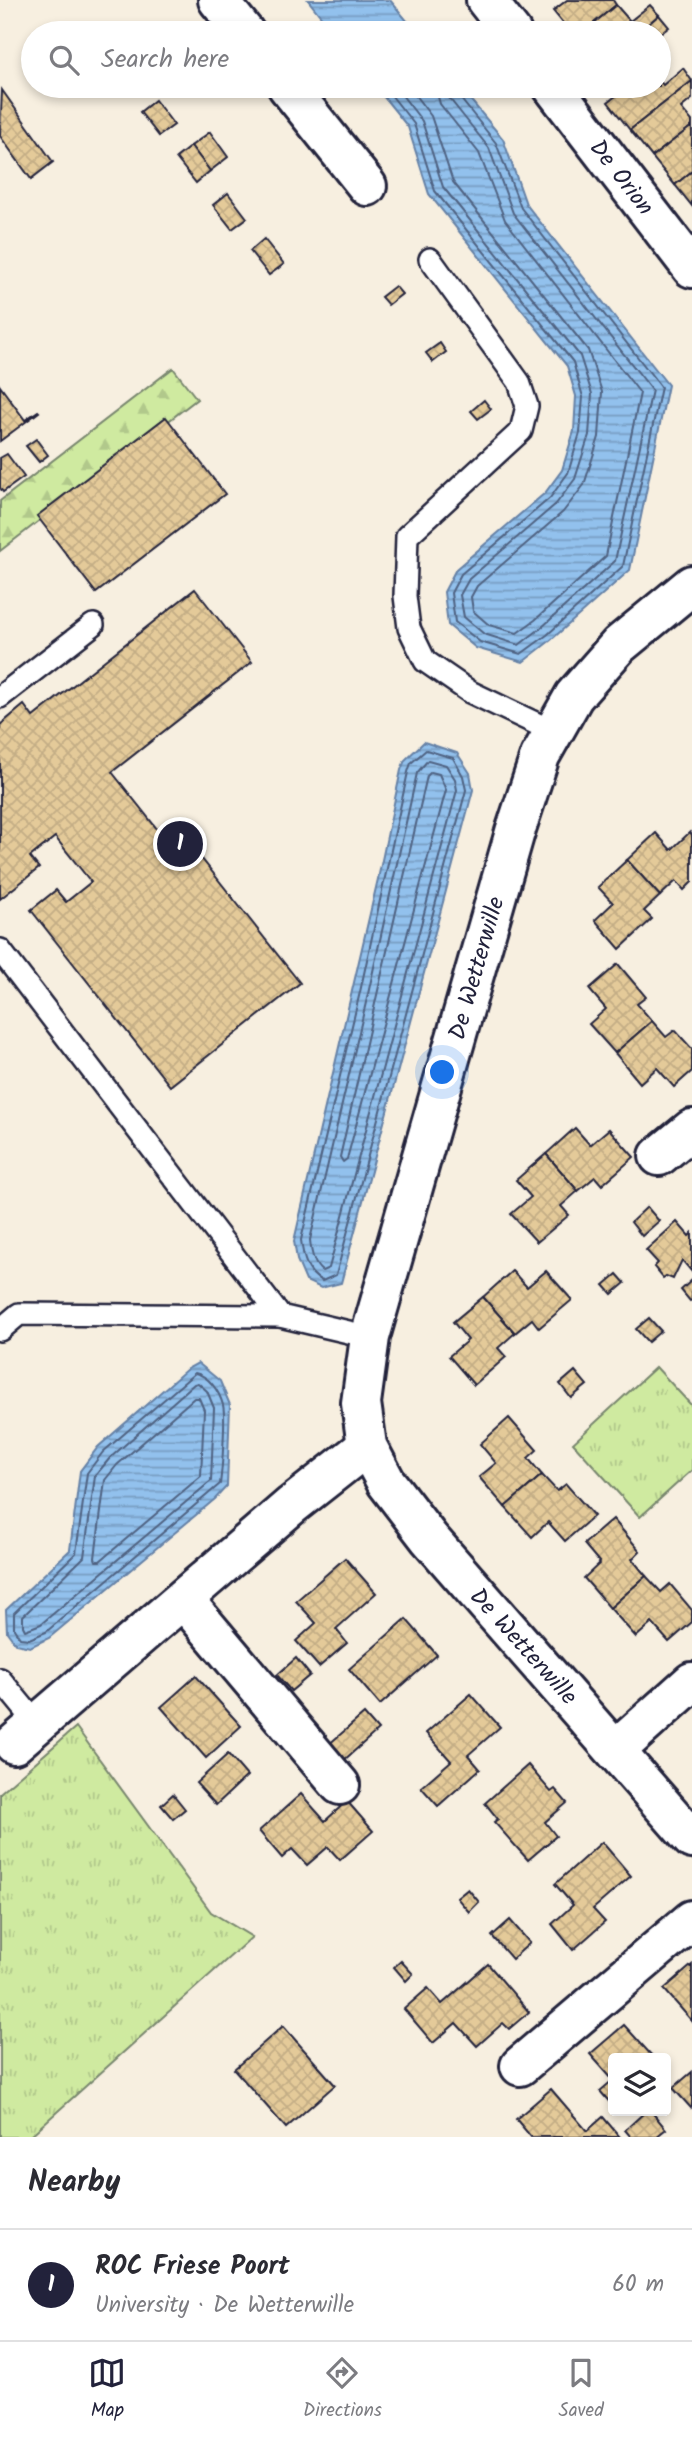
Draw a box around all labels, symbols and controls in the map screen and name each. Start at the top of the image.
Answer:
search box [21,21,671,98]
text: Search here [101,39,229,81]
icon: search [45,41,83,79]
street label: De Orion [578,131,663,225]
pin: 1 [157,818,203,870]
street label: De Wetterwille [438,892,517,1045]
your location [425,1055,459,1089]
street label: De Wetterwille [459,1579,587,1715]
map controls [608,2053,671,2116]
button: layers [608,2053,671,2116]
text: Nearby [28,2159,120,2207]
text: ROC Friese Poort [95,2246,290,2288]
text: 1 [48,2267,54,2303]
text: 60 m [612,2267,664,2303]
text: University · De Wetterwille [95,2288,354,2324]
tab: Map [88,2354,126,2426]
tab: Directions [303,2354,382,2426]
tab: Saved [559,2354,604,2426]

